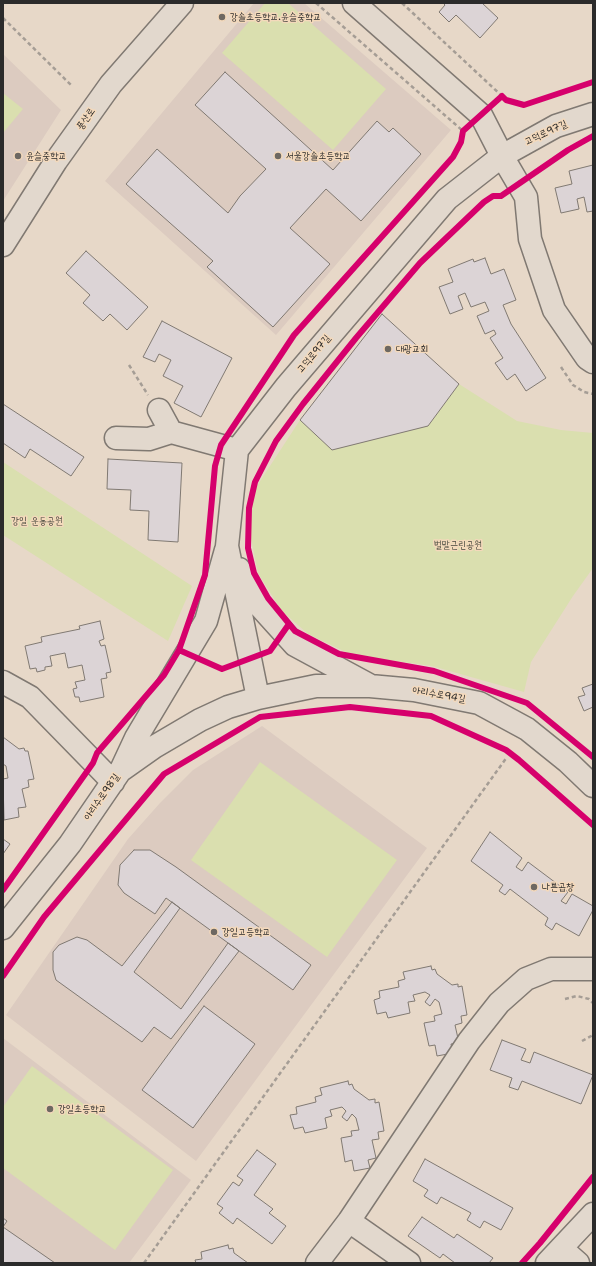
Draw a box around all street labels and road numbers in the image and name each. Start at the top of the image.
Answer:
street label: 풍산로 [74,106,98,132]
street label: 고덕로97길 [523,118,569,148]
street label: 고덕로97길 [295,333,333,375]
street label: 아리수로94길 [411,684,467,706]
street label: 아리수로98길 [82,771,122,823]

